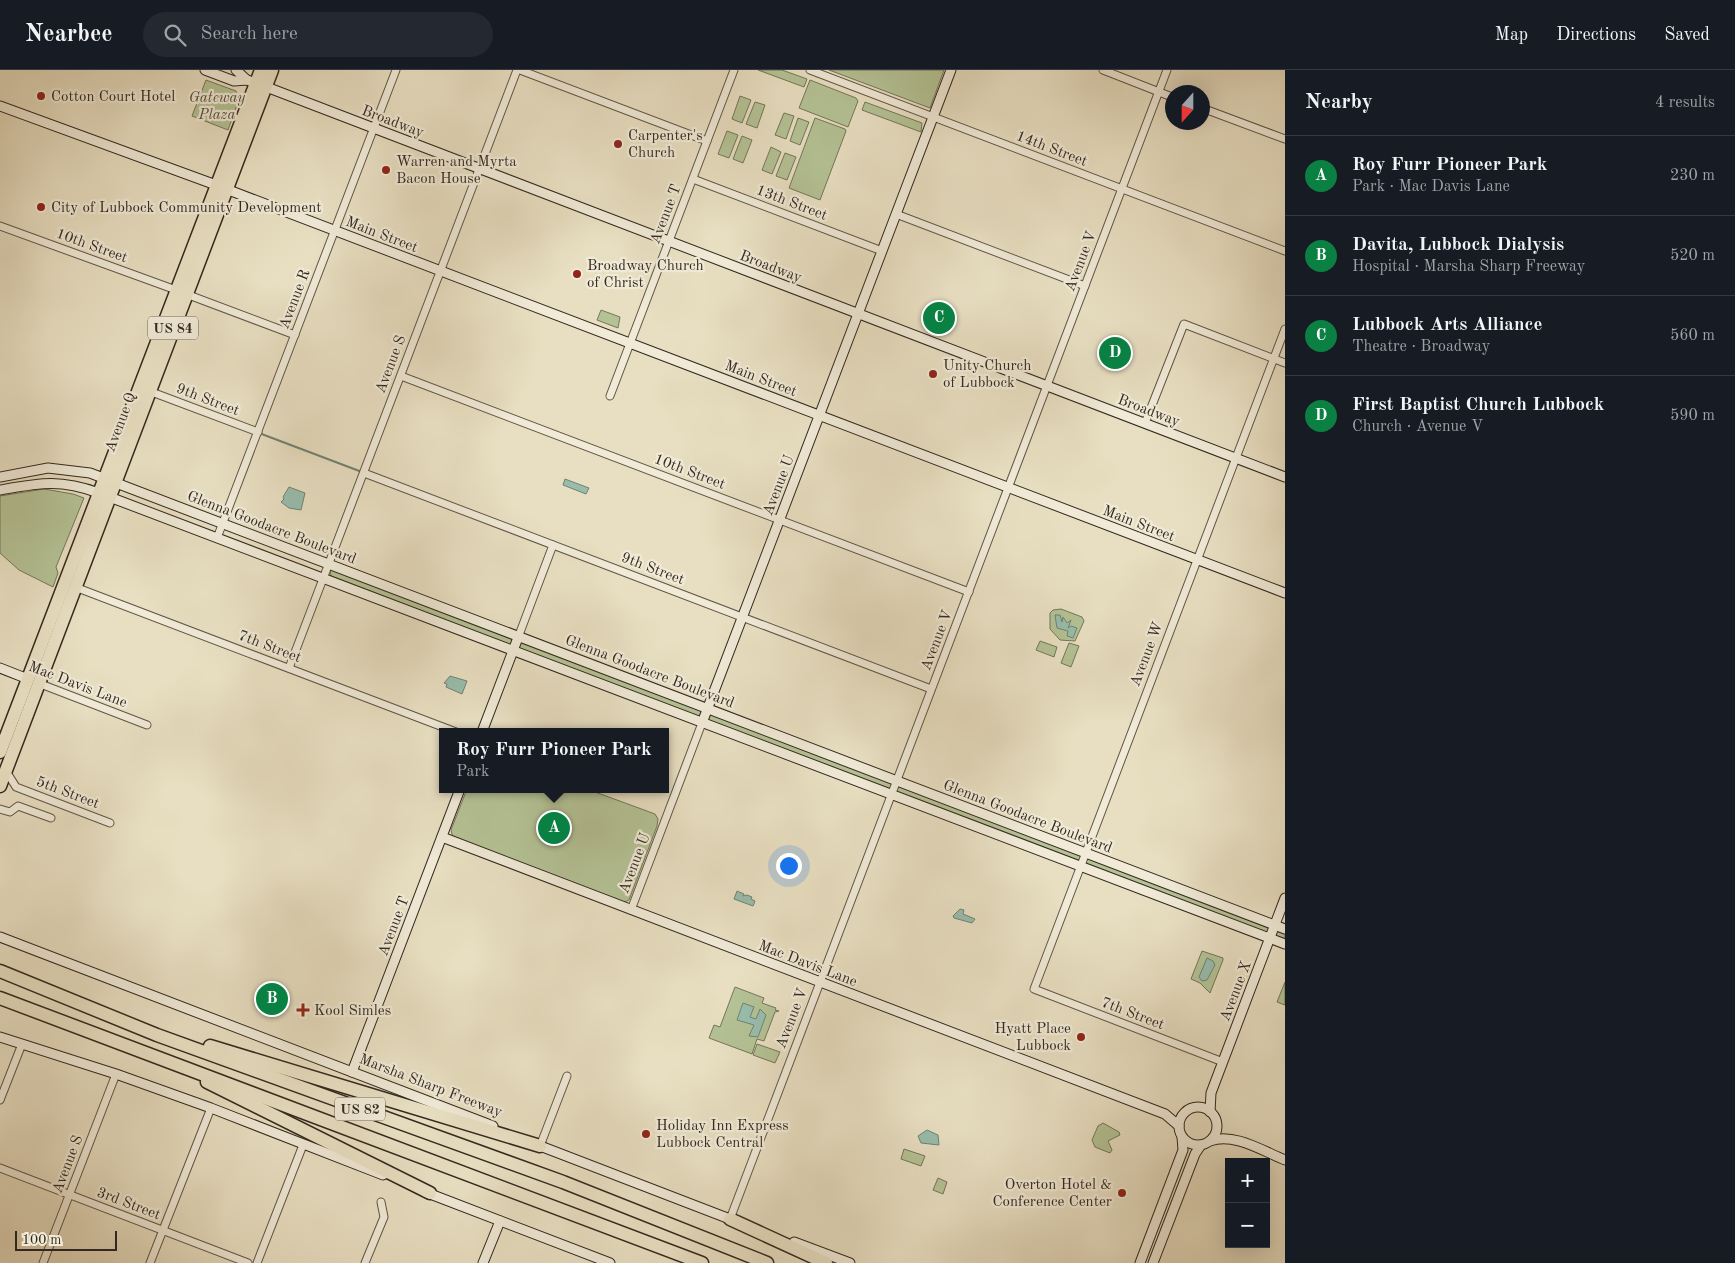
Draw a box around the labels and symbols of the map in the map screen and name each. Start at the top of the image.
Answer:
north arrow [1165,85,1210,130]
marker: Cotton Court Hotel [35,90,47,102]
place label: Cotton Court Hotel [51,90,175,105]
park label: Gateway Plaza [189,91,246,123]
street label: Broadway [359,104,426,141]
place label: Carpenter's Church [628,129,703,161]
street label: 14th Street [1014,129,1089,170]
marker: Carpenter's Church [612,138,624,150]
place label: Warren and Myrta Bacon House [396,155,517,187]
marker: Warren and Myrta Bacon House [380,164,392,176]
street label: Avenue T [648,183,685,246]
street label: 13th Street [754,183,829,224]
marker: City of Lubbock Community Development [35,201,47,213]
place label: City of Lubbock Community Development [51,201,322,216]
street label: Main Street [343,215,420,256]
street label: 10th Street [54,227,129,266]
street label: Avenue V [1063,229,1100,294]
street label: Broadway [737,249,804,286]
place label: Broadway Church of Christ [587,259,704,291]
street label: Avenue R [277,267,314,331]
marker: Broadway Church of Christ [571,268,583,280]
pin: C [923,299,955,337]
road number: US 84 [148,317,198,340]
street label: Avenue S [373,333,409,396]
pin: D [1099,334,1131,372]
street label: Main Street [722,359,799,400]
place label: Unity Church of Lubbock [943,359,1031,391]
marker: Unity Church of Lubbock [927,368,939,380]
street label: 9th Street [174,382,241,419]
street label: Avenue Q [103,391,140,454]
street label: Broadway [1115,393,1182,430]
street label: 10th Street [652,452,727,493]
street label: Avenue U [761,453,798,518]
street label: Glenna Goodacre Boulevard [185,489,358,568]
street label: Main Street [1100,504,1177,545]
street label: 9th Street [619,551,686,588]
street label: Avenue V [919,608,956,673]
street label: Avenue W [1128,620,1167,689]
street label: 7th Street [236,629,303,666]
street label: Glenna Goodacre Boulevard [563,633,736,712]
street label: Mac Davis Lane [26,660,129,711]
street label: 5th Street [34,775,101,812]
street label: Glenna Goodacre Boulevard [941,778,1114,857]
pin: A [538,809,570,847]
street label: Avenue U [617,831,654,896]
your location [776,853,802,879]
street label: Avenue T [376,895,413,958]
street label: Mac Davis Lane [756,939,859,990]
street label: Avenue X [1218,959,1255,1024]
pin: B [256,980,288,1018]
street label: Avenue V [774,986,811,1051]
street label: 7th Street [1099,996,1166,1033]
marker: Kool Simles [296,1003,310,1017]
place label: Kool Simles [314,1004,391,1019]
place label: Hyatt Place Lubbock [994,1022,1071,1054]
marker: Hyatt Place Lubbock [1075,1031,1087,1043]
street label: Marsha Sharp Freeway [357,1052,504,1121]
road number: US 82 [335,1098,385,1120]
place label: Holiday Inn Express Lubbock Central [656,1119,789,1151]
marker: Holiday Inn Express Lubbock Central [640,1128,652,1140]
street label: Avenue S [50,1133,86,1196]
place label: Overton Hotel & Conference Center [992,1178,1112,1210]
street label: 3rd Street [95,1185,162,1223]
marker: Overton Hotel & Conference Center [1116,1187,1128,1199]
scale bar [15,1228,118,1251]

